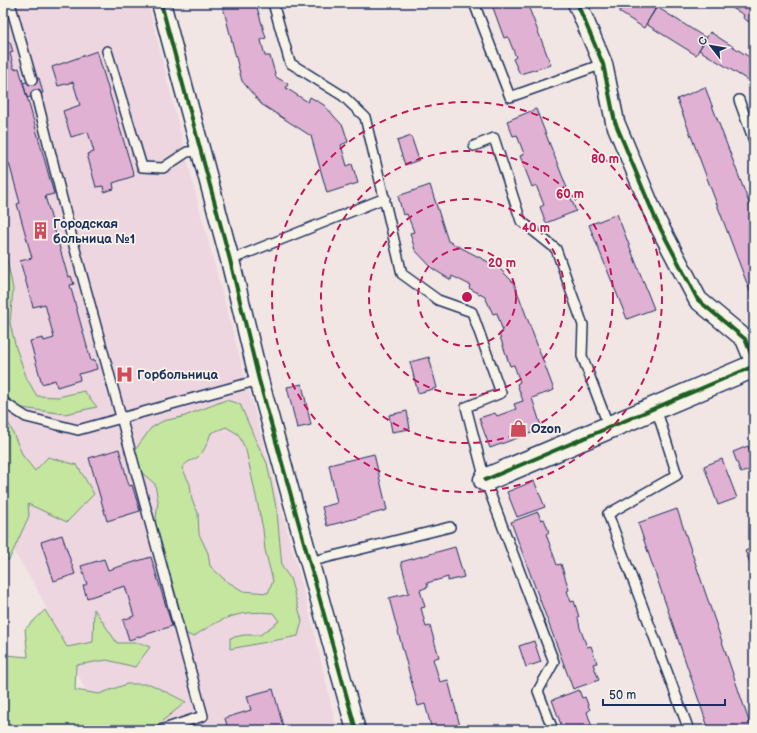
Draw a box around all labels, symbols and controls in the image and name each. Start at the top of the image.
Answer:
north arrow [691,26,731,66]
text: С [695,34,711,48]
text: 80 m [591,152,619,167]
text: 60 m [556,187,584,202]
place label: Городская больница №1 [53,216,135,247]
building icon: Городская больница №1 [30,221,50,241]
text: 40 m [522,221,550,236]
text: 20 m [488,256,516,271]
centre of rings [460,290,474,304]
hospital icon: Горбольница [114,365,134,385]
place label: Горбольница [137,367,218,383]
shop icon: Ozon [508,419,528,439]
place label: Ozon [531,421,561,437]
scale bar [603,681,725,707]
text: 50 m [609,688,636,703]

